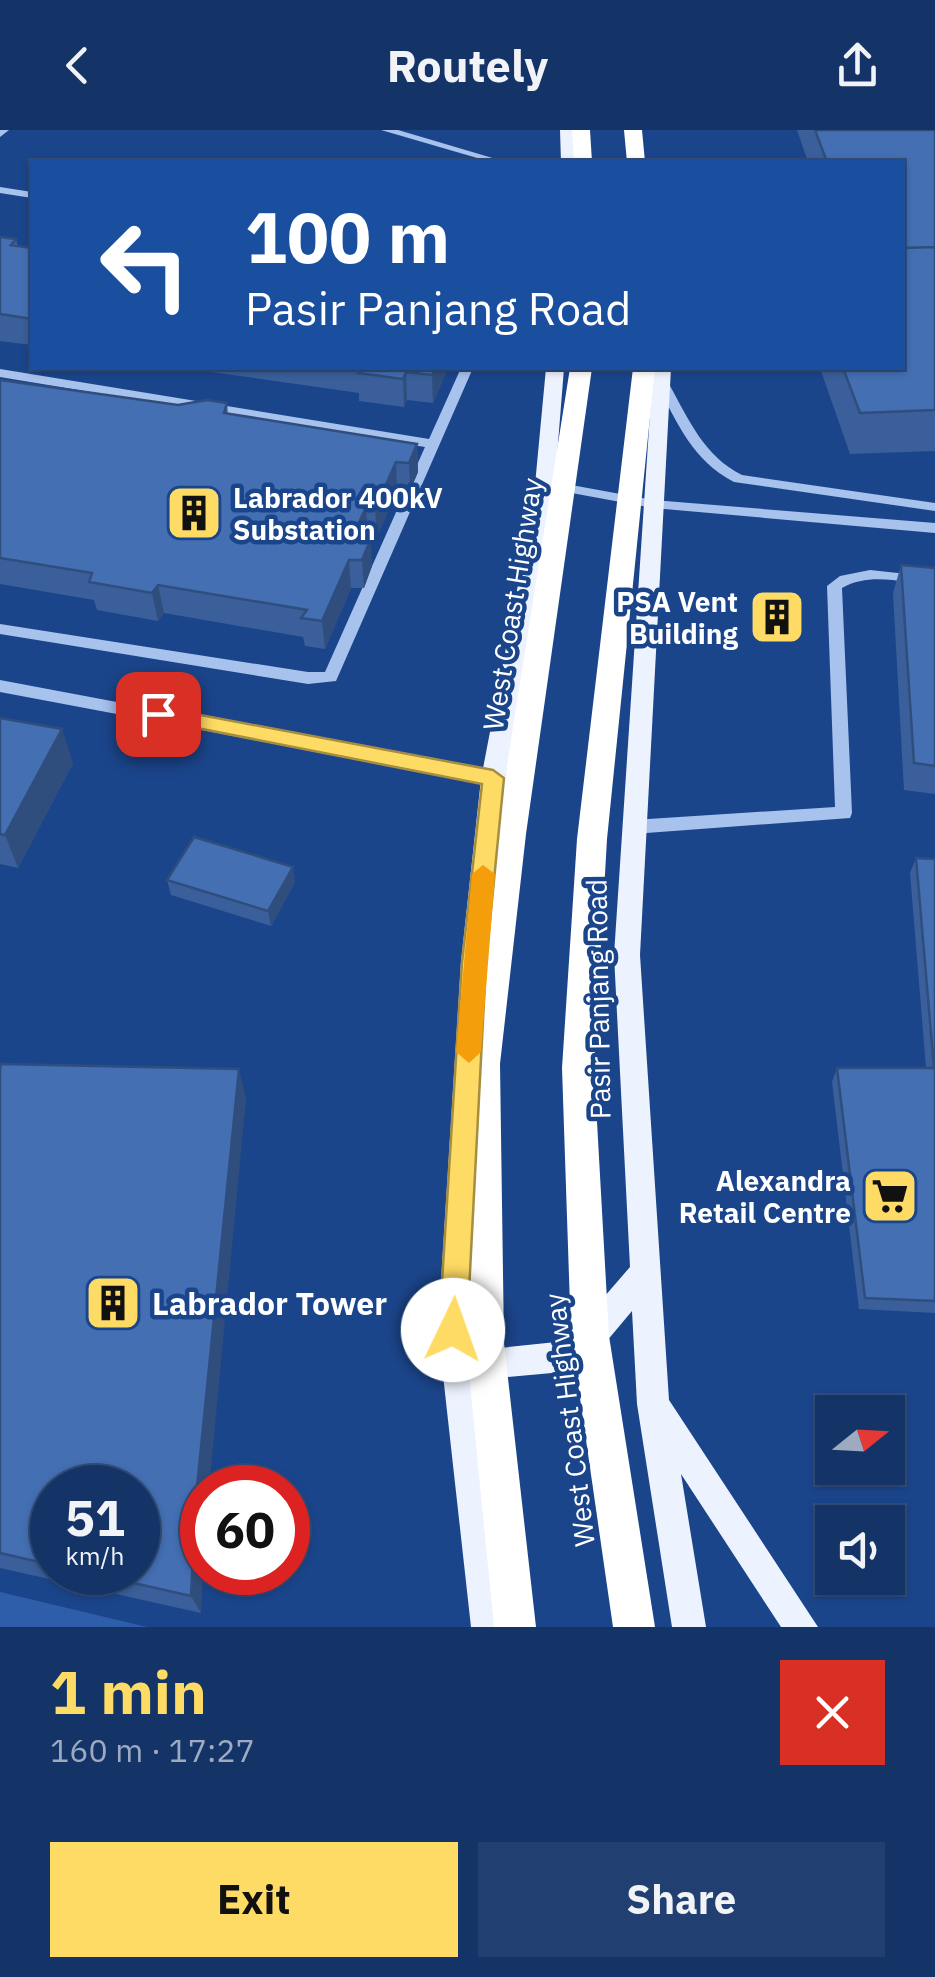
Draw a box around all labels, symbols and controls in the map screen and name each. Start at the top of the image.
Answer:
text: Routely [387,36,548,94]
icon: back [50,38,105,93]
icon: share [830,38,885,93]
text: 100 m [245,191,450,282]
icon: left [80,200,210,330]
text: Pasir Panjang Road [245,279,631,337]
street label: West Coast Highway [474,475,550,733]
place label: Labrador 400kV Substation [233,479,443,548]
building icon: Labrador 400kV Substation [164,483,224,543]
place label: PSA Vent Building [616,583,739,652]
building icon: PSA Vent Building [747,587,807,647]
pin [116,672,201,757]
icon: arrive [131,687,186,742]
street label: Pasir Panjang Road [577,879,619,1119]
place label: Alexandra Retail Centre [679,1162,851,1231]
supermarket icon: Alexandra Retail Centre [860,1166,920,1226]
building icon: Labrador Tower [83,1273,143,1333]
position arrow [401,1278,505,1382]
place label: Labrador Tower [152,1282,387,1324]
street label: West Coast Highway [535,1291,603,1549]
north arrow [815,1395,905,1485]
map controls [815,1395,905,1595]
speed limit sign: 60 [180,1465,310,1595]
text: 51 [65,1485,125,1550]
button: sound [815,1505,905,1595]
text: km/h [66,1539,124,1572]
text: 1 min [50,1652,207,1731]
button: close [780,1660,885,1765]
text: 160 m · 17:27 [50,1729,255,1771]
button: Exit [50,1842,458,1957]
button: Share [478,1842,885,1957]

